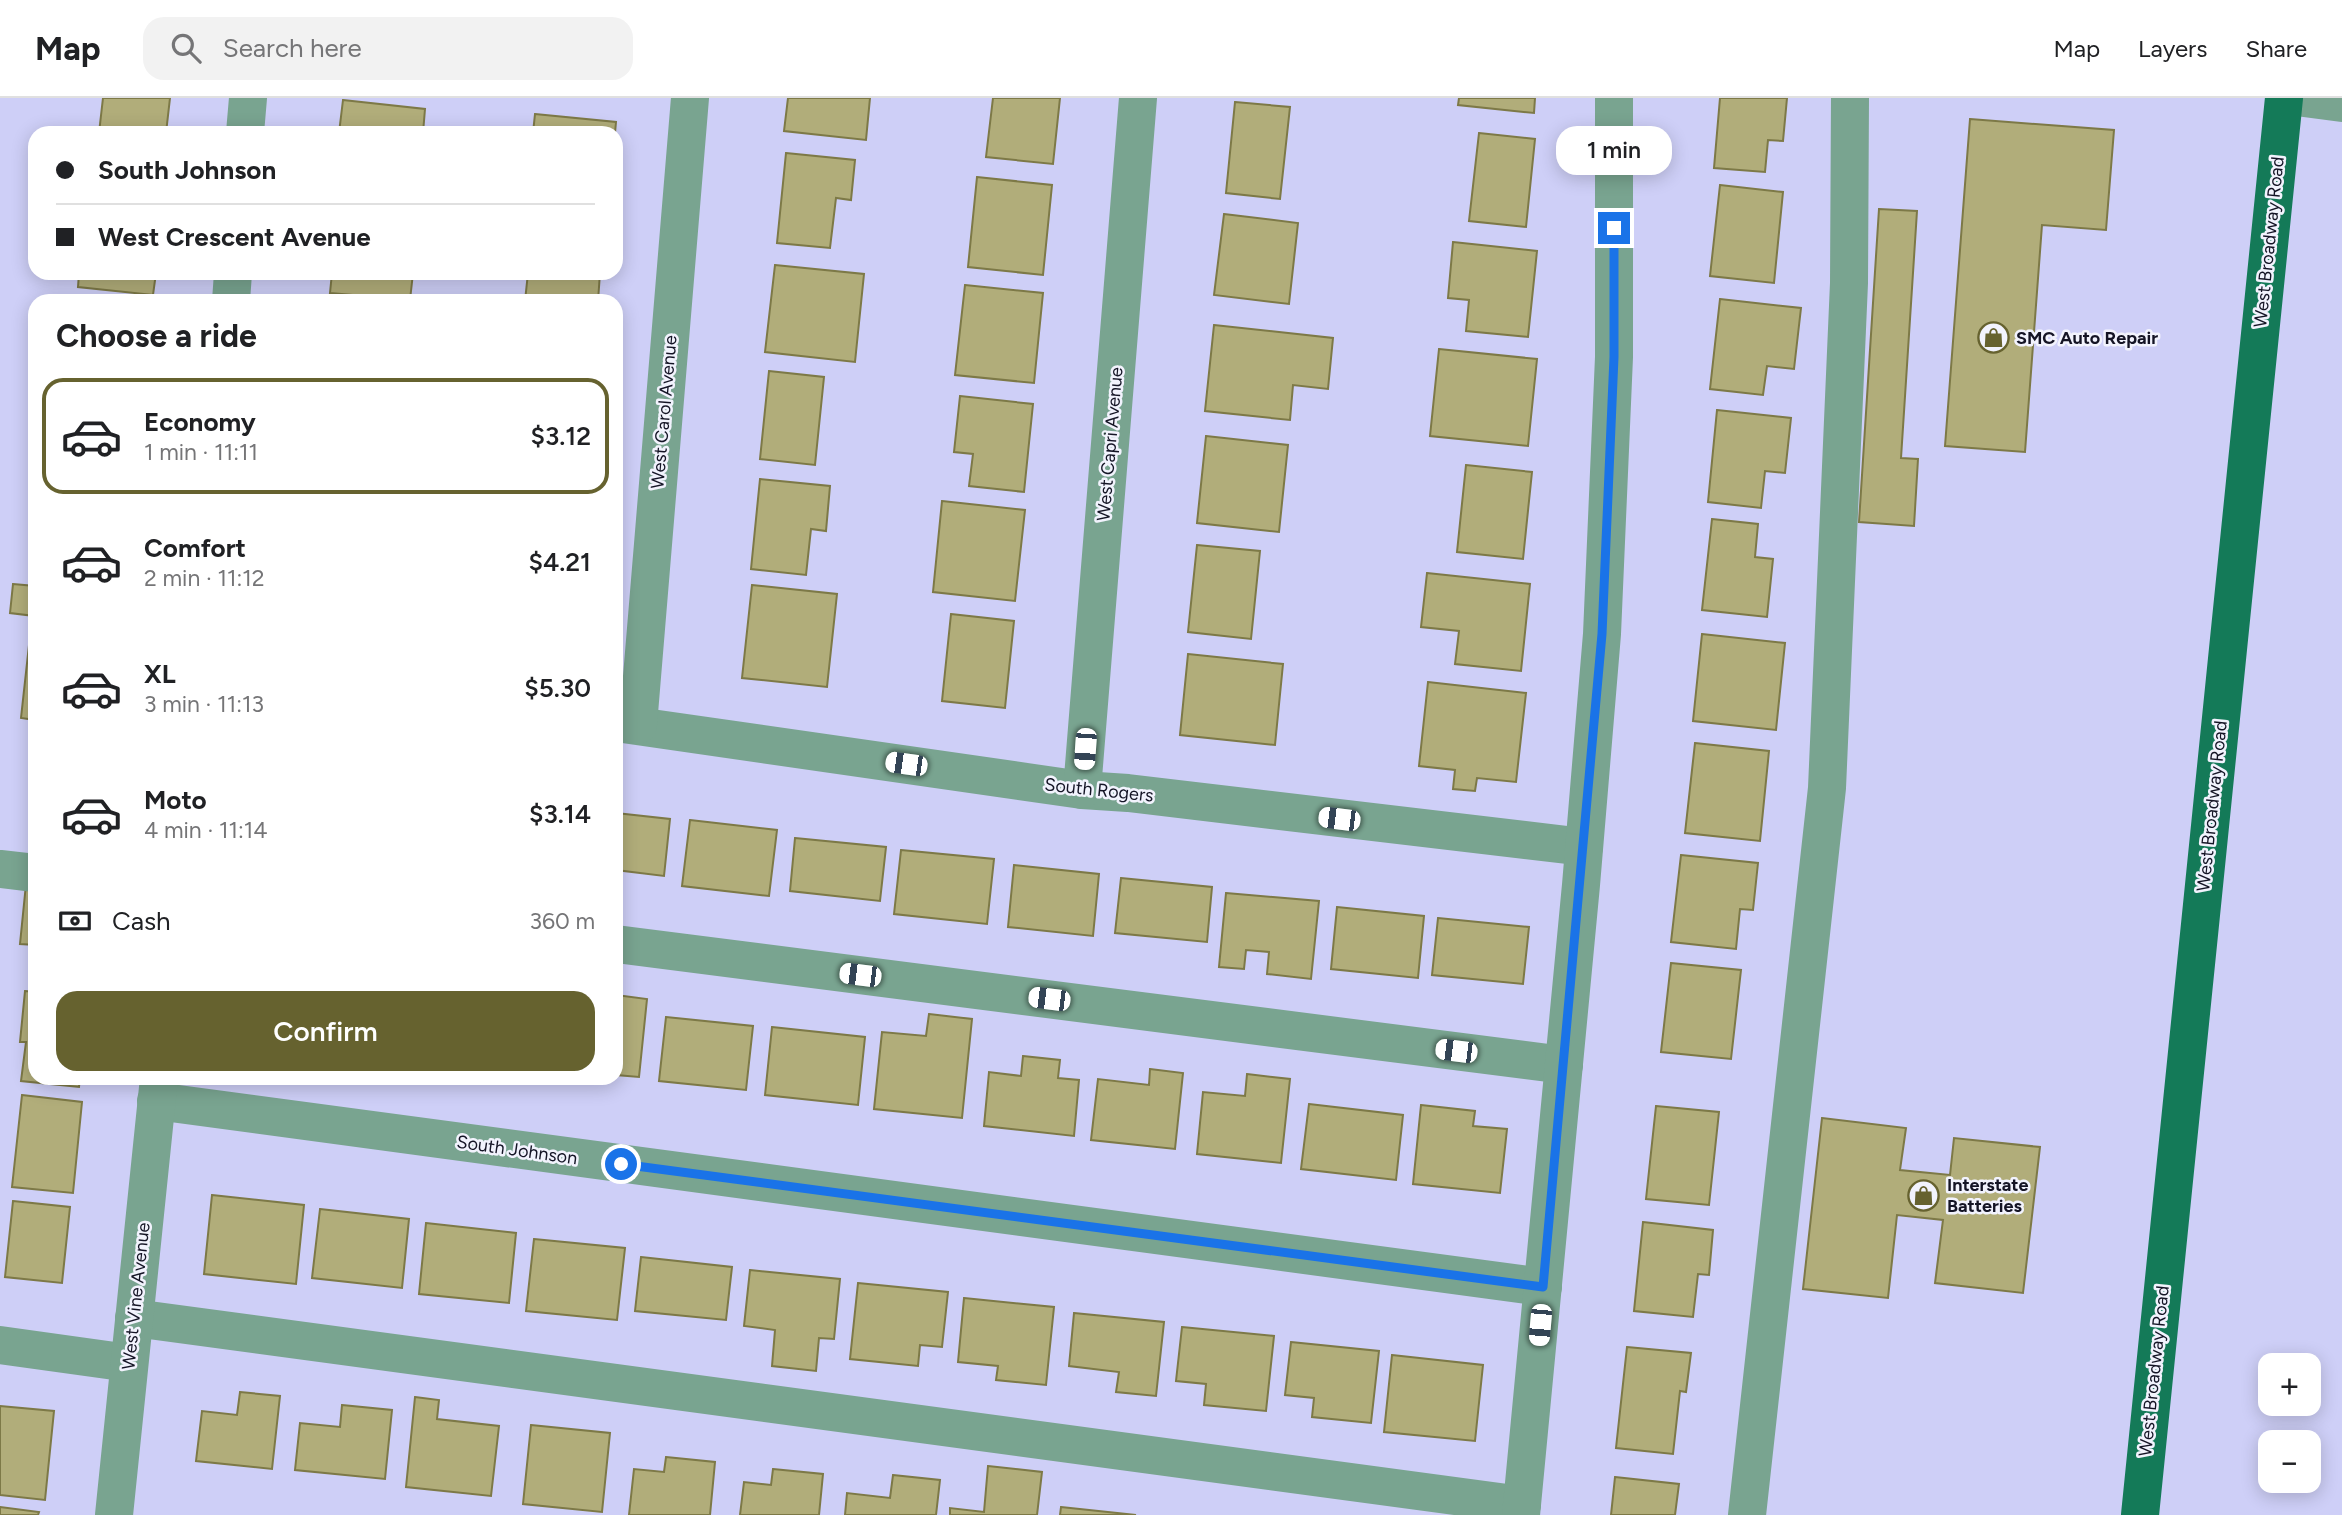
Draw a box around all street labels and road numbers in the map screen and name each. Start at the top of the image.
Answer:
street label: West Broadway Road [2249,156,2289,328]
street label: West Carol Avenue [646,334,682,490]
street label: West Capri Avenue [1092,366,1128,522]
street label: West Broadway Road [2192,720,2232,892]
street label: South Rogers [1043,773,1155,807]
street label: South Johnson [455,1131,579,1169]
street label: West Vine Avenue [117,1221,155,1371]
street label: West Broadway Road [2134,1285,2174,1457]

